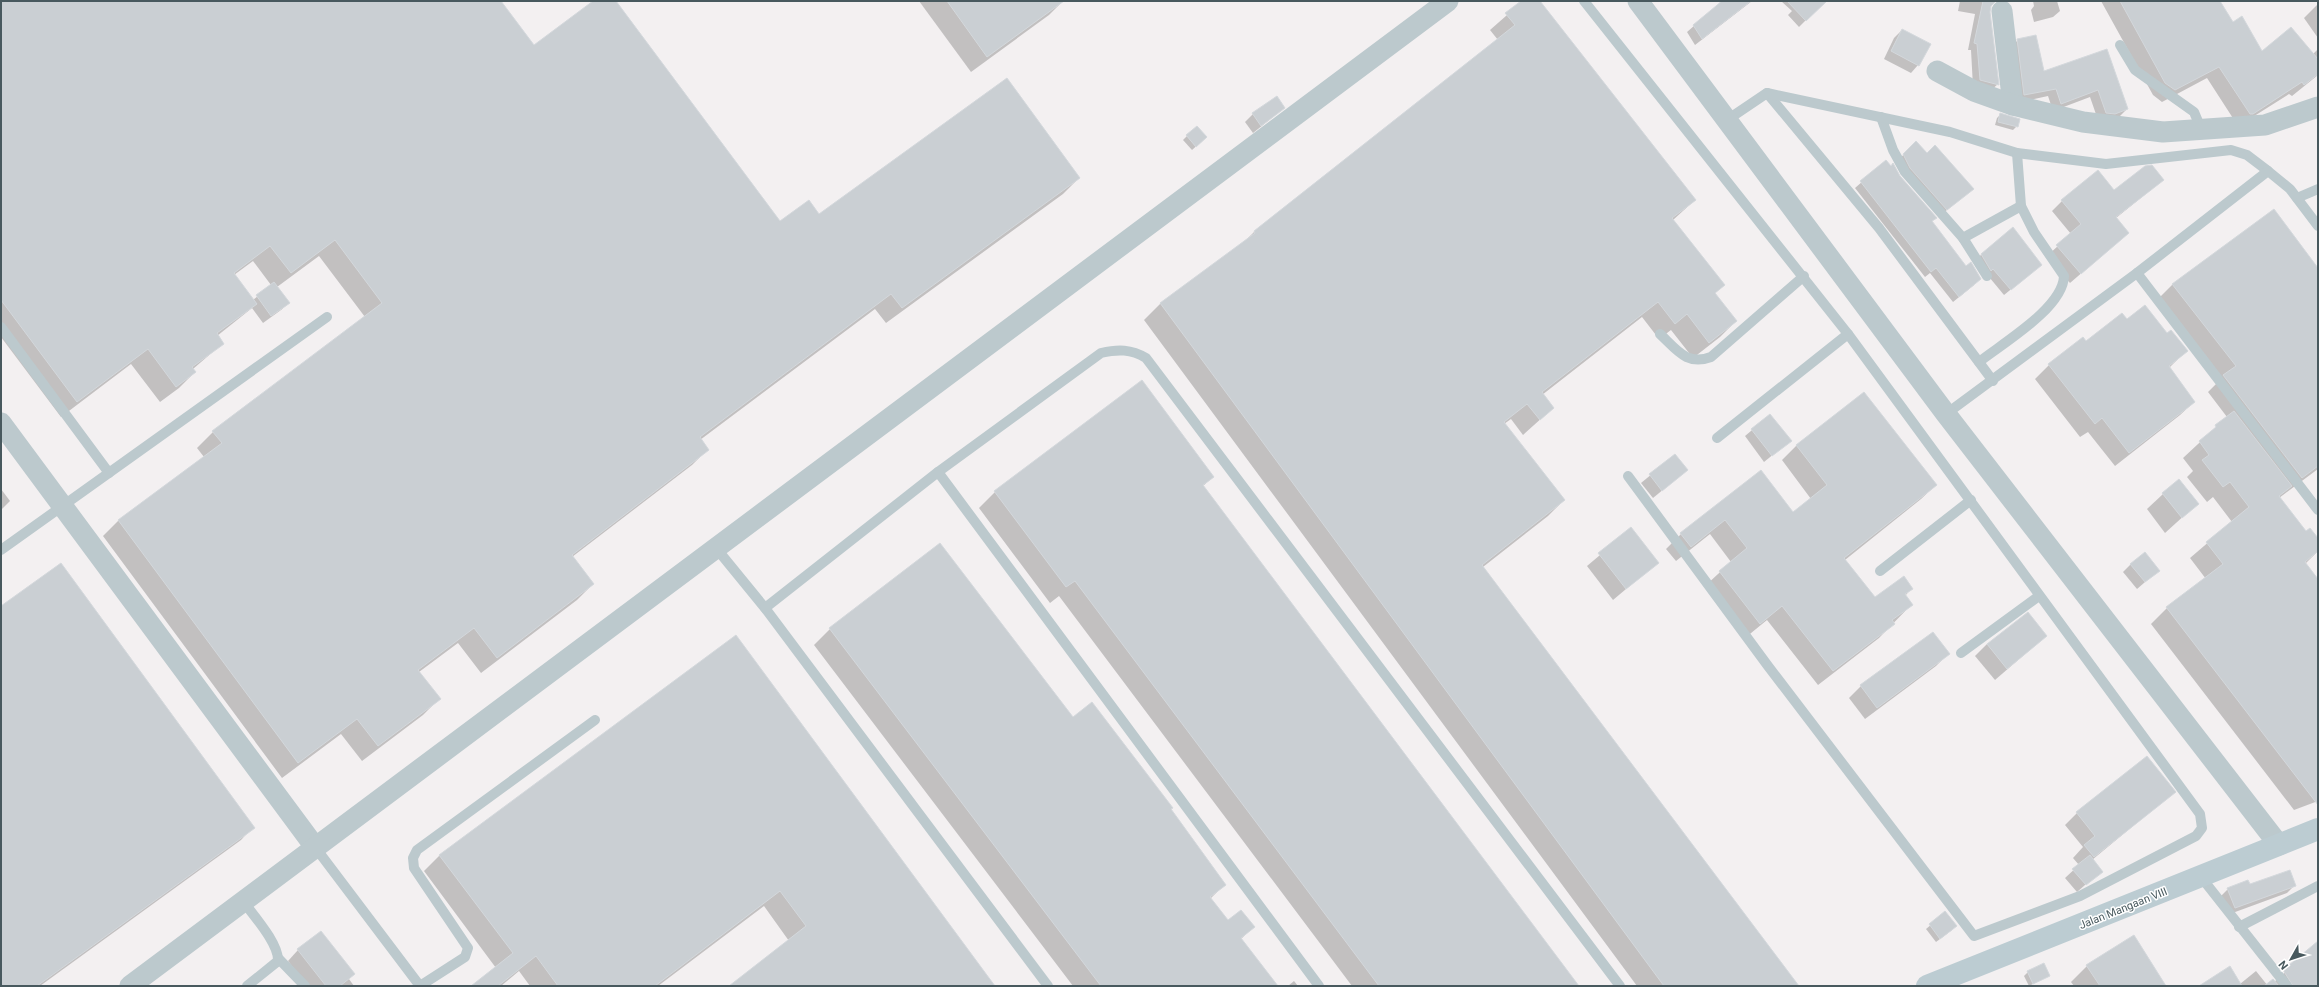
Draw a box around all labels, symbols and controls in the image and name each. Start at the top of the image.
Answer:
street label: Jalan Mangaan VIII [2077,885,2169,932]
north arrow [2271,939,2311,979]
text: N [2276,958,2291,972]

